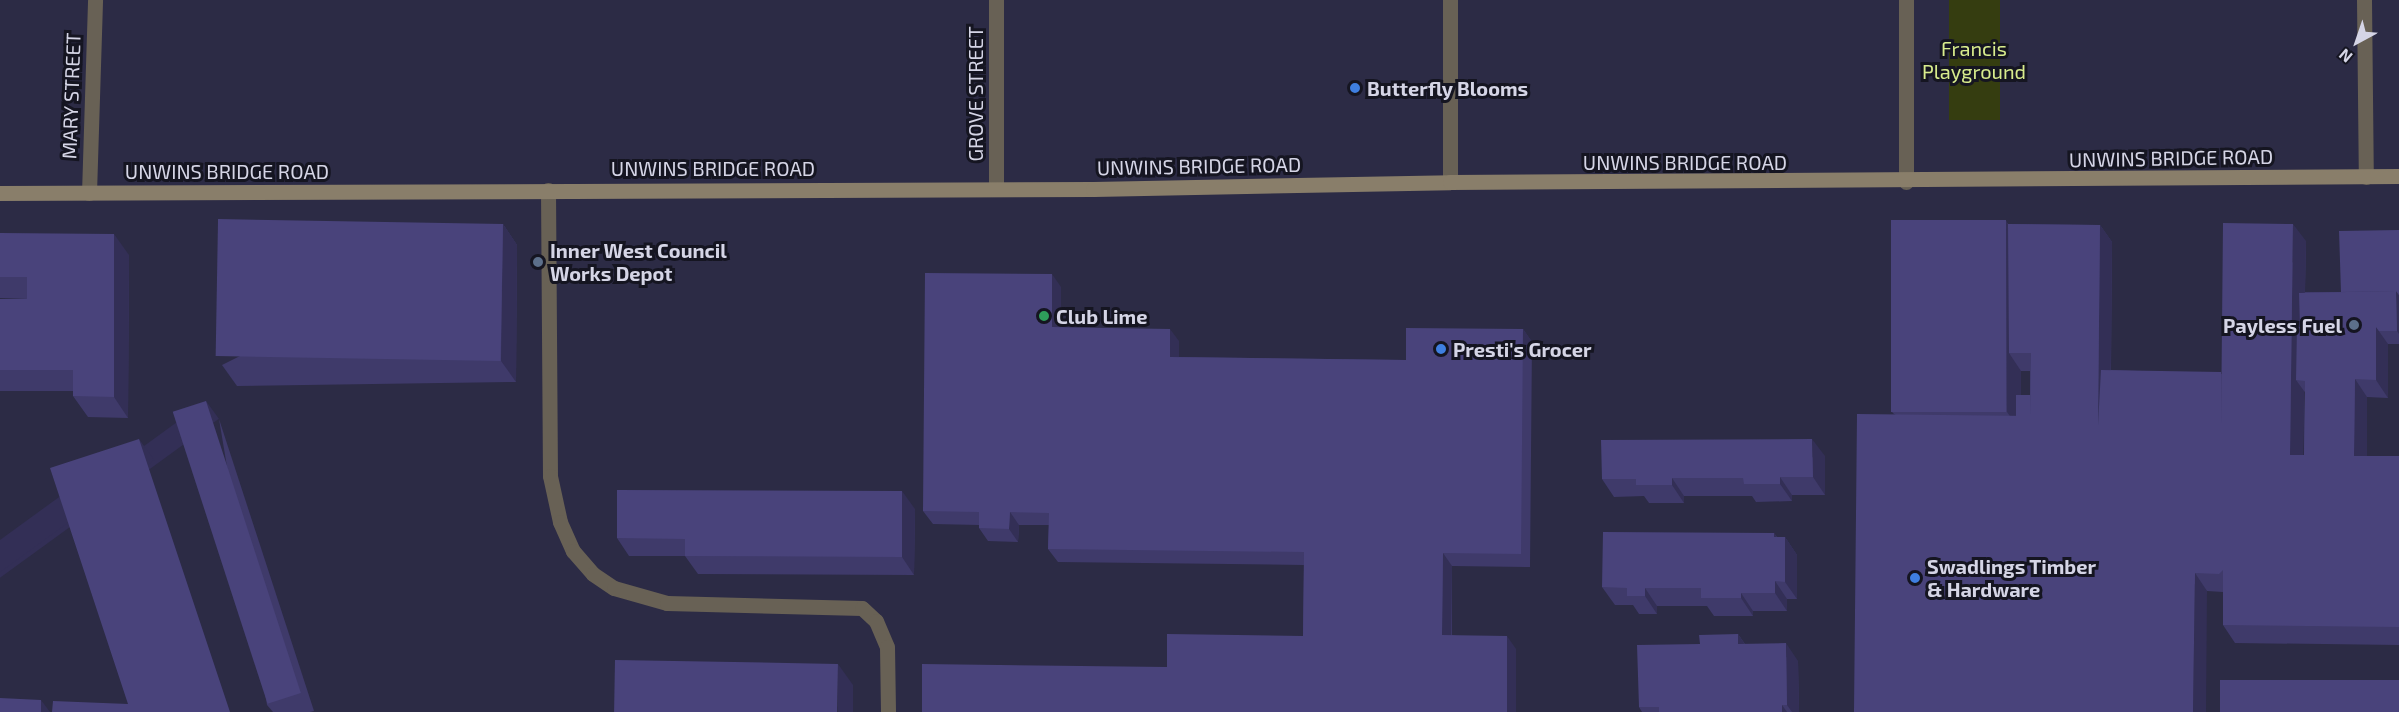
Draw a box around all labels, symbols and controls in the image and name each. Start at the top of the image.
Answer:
north arrow [2327,12,2387,72]
street label: GROVE STREET [963,26,987,162]
street label: MARY STREET [57,32,85,160]
park label: Francis Playground [1922,37,2026,84]
text: N [2335,45,2356,67]
place label: Butterfly Blooms [1367,76,1529,100]
marker: Butterfly Blooms [1348,81,1362,95]
street label: UNWINS BRIDGE ROAD [2069,144,2273,172]
street label: UNWINS BRIDGE ROAD [1583,150,1787,174]
street label: UNWINS BRIDGE ROAD [1097,152,1301,180]
street label: UNWINS BRIDGE ROAD [611,156,815,180]
street label: UNWINS BRIDGE ROAD [125,159,329,183]
place label: Inner West Council Works Depot [550,238,727,285]
marker: Inner West Council Works Depot [531,255,545,269]
place label: Club Lime [1056,304,1148,328]
marker: Club Lime [1037,309,1051,323]
place label: Payless Fuel [2223,313,2342,337]
marker: Payless Fuel [2347,318,2361,332]
place label: Presti's Grocer [1453,337,1592,361]
marker: Presti's Grocer [1434,342,1448,356]
place label: Swadlings Timber & Hardware [1927,554,2096,601]
marker: Swadlings Timber & Hardware [1908,571,1922,585]

